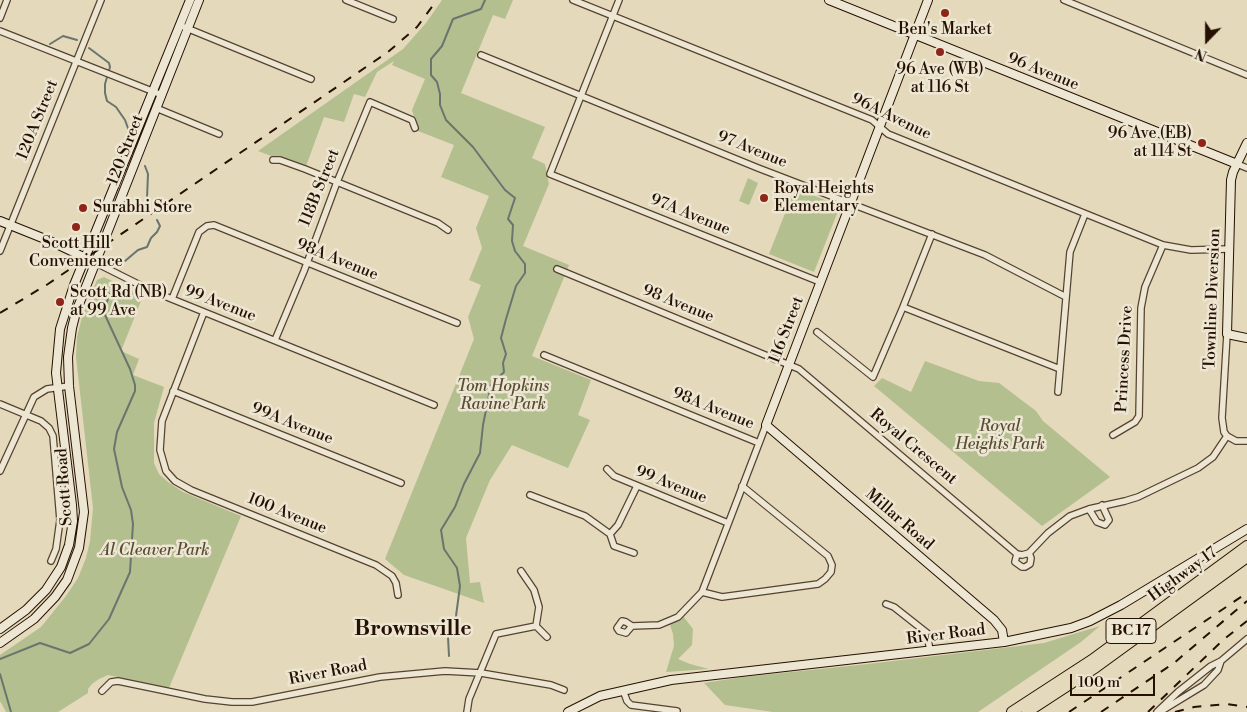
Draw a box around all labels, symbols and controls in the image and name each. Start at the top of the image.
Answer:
marker: Ben's Market [939,7,951,19]
north arrow [1182,15,1232,65]
place label: Ben's Market [898,20,992,40]
text: N [1193,43,1210,64]
marker: 96 Ave (WB) at 116 St [934,46,946,58]
street label: 96 Avenue [1004,49,1082,95]
place label: 96 Ave (WB) at 116 St [896,60,984,98]
street label: 120A Street [13,77,63,163]
street label: 96A Avenue [848,89,934,145]
street label: 120 Street [104,112,148,188]
place label: 96 Ave (EB) at 114 St [1108,124,1192,162]
street label: 97 Avenue [714,127,790,173]
marker: 96 Ave (EB) at 114 St [1196,137,1208,149]
street label: 118B Street [296,146,344,230]
place label: Royal Heights Elementary [774,179,874,217]
street label: 97A Avenue [647,190,733,240]
marker: Royal Heights Elementary [758,192,770,204]
place label: Surabhi Store [93,198,192,218]
marker: Surabhi Store [77,202,89,214]
marker: Scott Hill Convenience [70,221,82,233]
street label: Townline Diversion [1201,228,1225,370]
place label: Scott Hill Convenience [29,234,123,272]
street label: 98A Avenue [293,235,381,285]
street label: 98 Avenue [639,281,717,327]
street label: 99 Avenue [181,282,259,326]
place label: Scott Rd (NB) at 99 Ave [70,283,167,321]
street label: 116 Street [765,294,809,366]
marker: Scott Rd (NB) at 99 Ave [54,296,66,308]
street label: Princess Drive [1113,305,1137,413]
park label: Tom Hopkins Ravine Park [457,377,549,415]
street label: 98A Avenue [669,384,757,434]
street label: 99A Avenue [248,399,336,449]
street label: Royal Crescent [866,405,960,489]
park label: Royal Heights Park [955,417,1045,455]
street label: Scott Road [53,447,77,527]
street label: 99 Avenue [632,462,710,508]
street label: Millar Road [861,485,937,555]
street label: 100 Avenue [245,489,329,539]
park label: Al Cleaver Park [101,541,209,561]
street label: Highway 17 [1145,544,1221,606]
district label: Brownsville [354,617,472,643]
road number: BC 17 [1106,618,1156,644]
street label: River Road [905,621,987,649]
street label: River Road [287,656,369,690]
scale bar [1072,664,1157,696]
text: 100 m [1078,673,1120,692]

